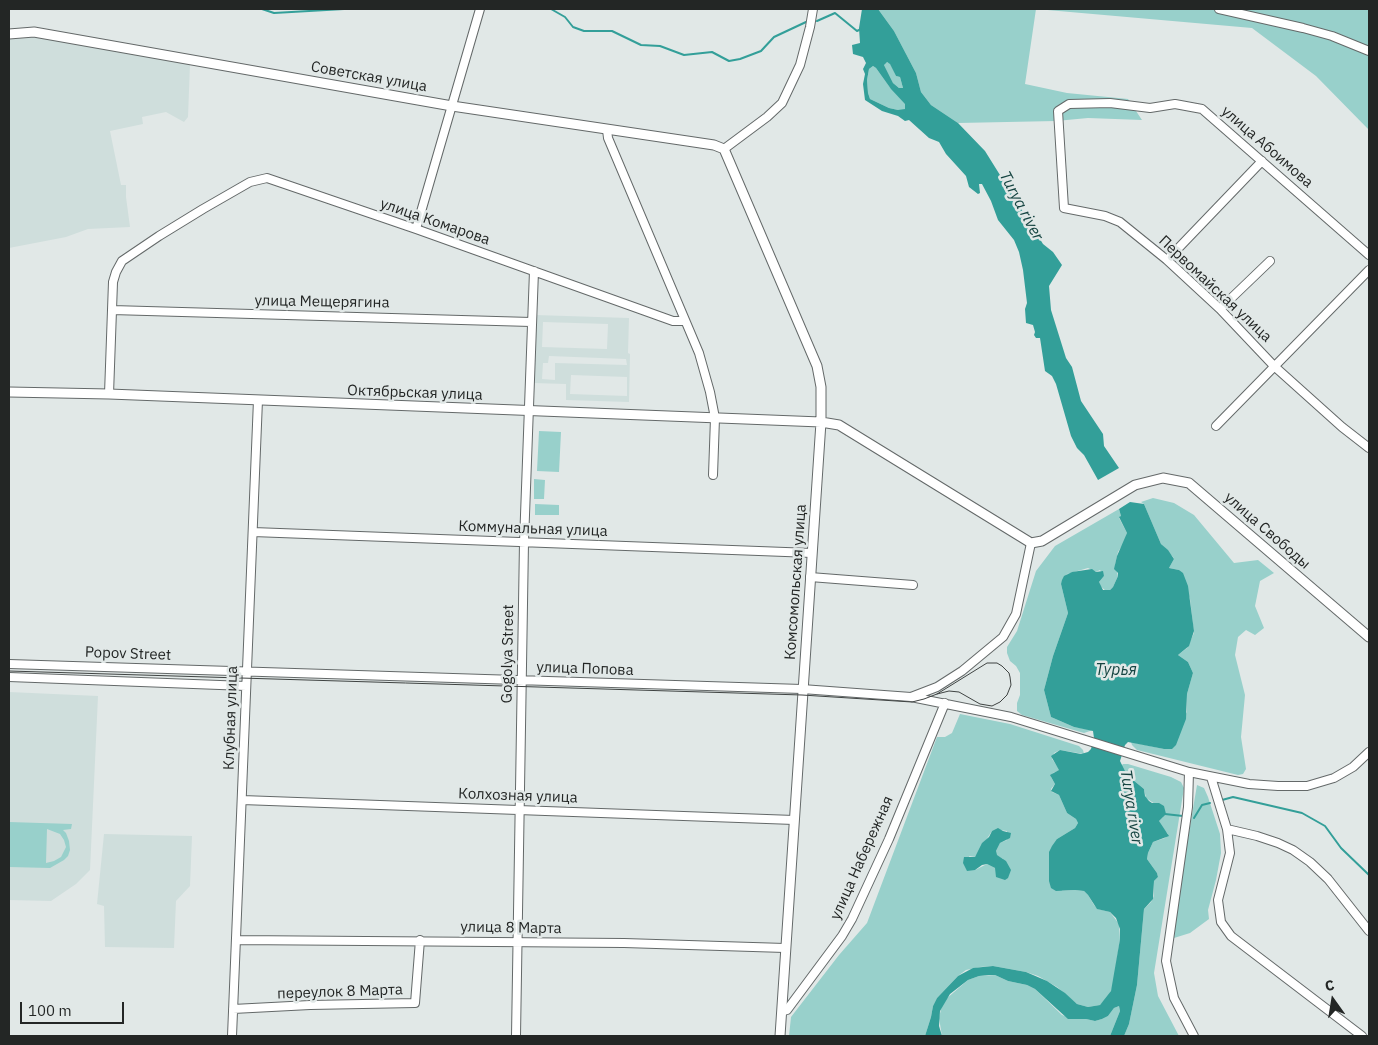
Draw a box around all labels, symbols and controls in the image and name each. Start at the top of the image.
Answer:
street label: Советская улица [309,58,429,96]
street label: улица Абоимова [1218,102,1316,192]
water label: Turya river [995,168,1047,244]
street label: улица Комарова [378,195,492,249]
street label: Первомайская улица [1155,232,1275,346]
street label: улица Мещерягина [254,292,390,312]
street label: Октябрьская улица [347,382,483,404]
street label: улица Свободы [1220,489,1314,573]
street label: Комсомольская улица [782,504,810,660]
street label: Коммунальная улица [458,517,608,541]
street label: Gogolya Street [498,604,518,704]
street label: Popov Street [85,644,171,664]
street label: улица Попова [536,658,634,680]
water label: Турья [1095,660,1137,680]
street label: Клубная улица [220,666,242,770]
water label: Turya river [1116,768,1146,846]
street label: Колхозная улица [458,785,578,807]
street label: улица Набережная [827,793,897,923]
street label: улица 8 Марта [460,918,562,938]
north arrow [1308,975,1358,1025]
text: С [1323,976,1336,995]
street label: переулок 8 Марта [277,981,403,1003]
scale bar [22,992,126,1024]
text: 100 m [28,1001,72,1020]

